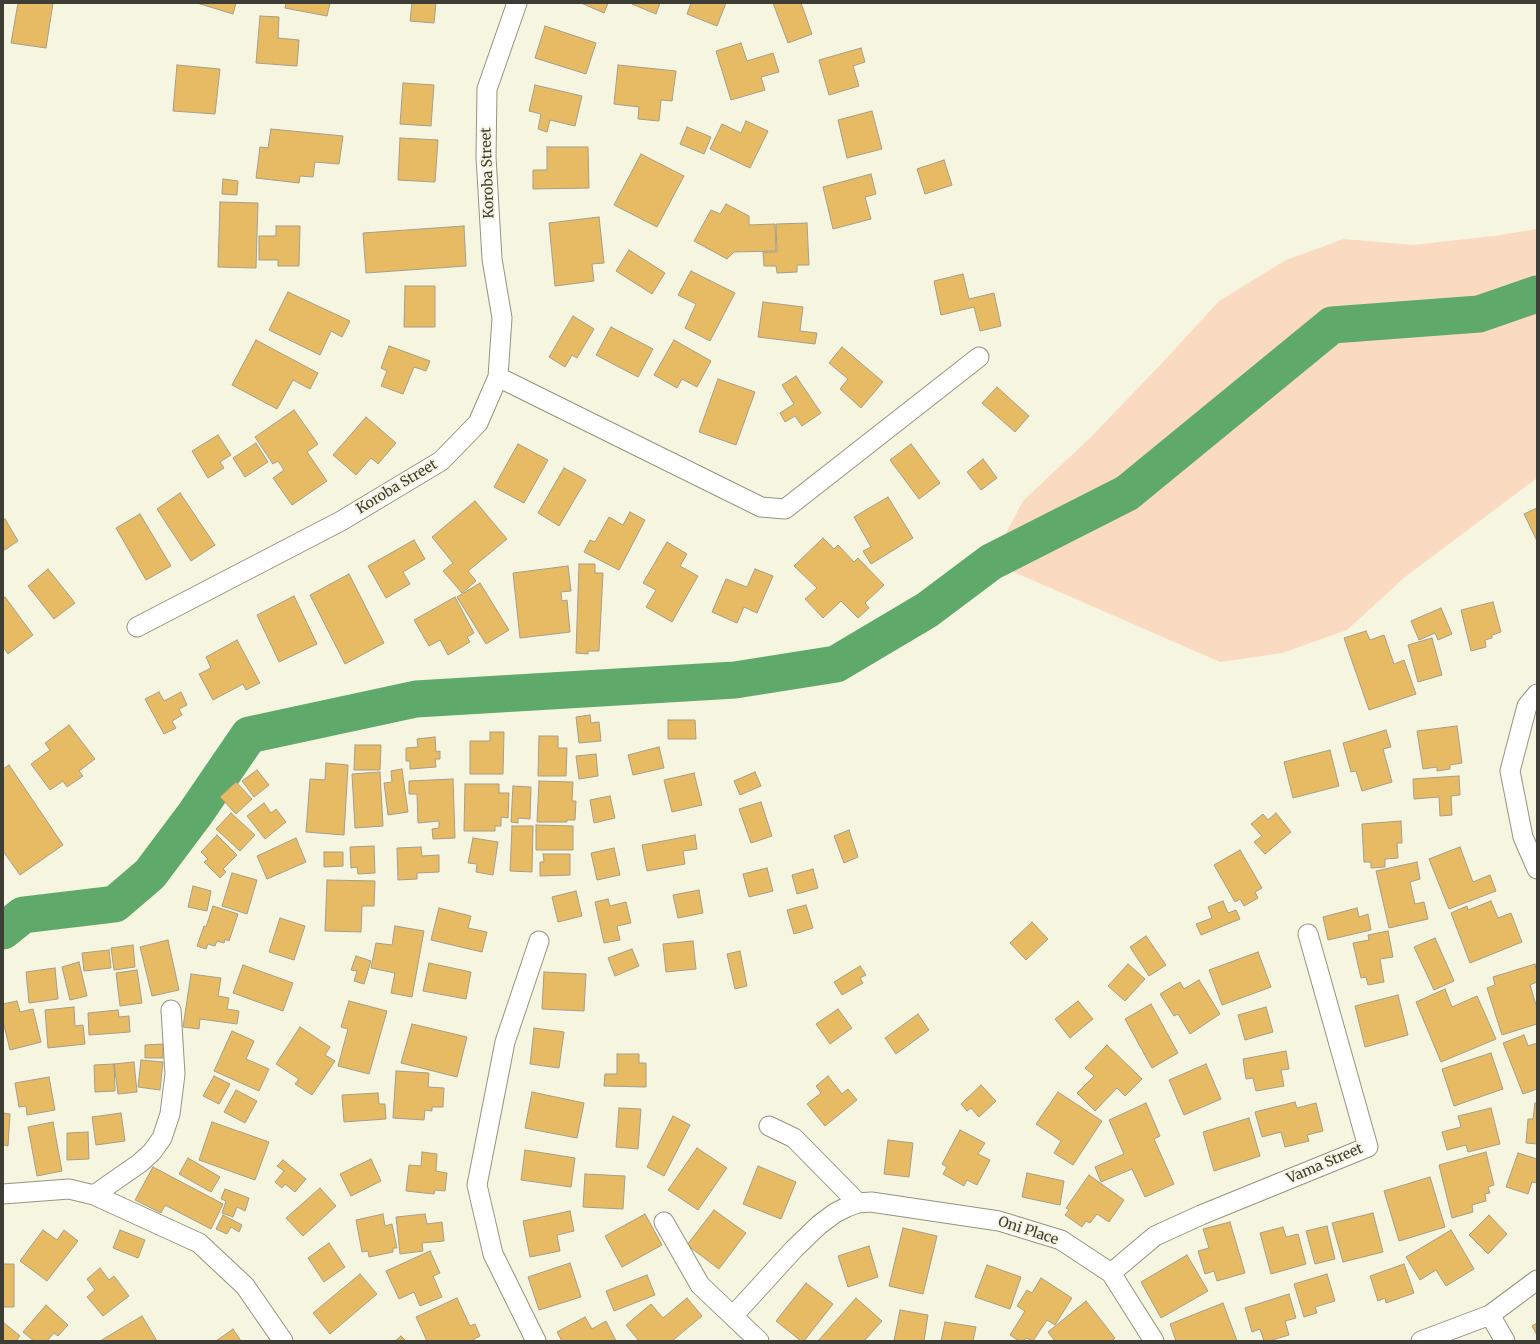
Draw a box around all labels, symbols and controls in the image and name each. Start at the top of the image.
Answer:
street label: Koroba Street [478,127,498,219]
street label: Koroba Street [354,456,440,518]
street label: Vama Street [1285,1140,1365,1188]
street label: Oni Place [996,1213,1060,1249]

